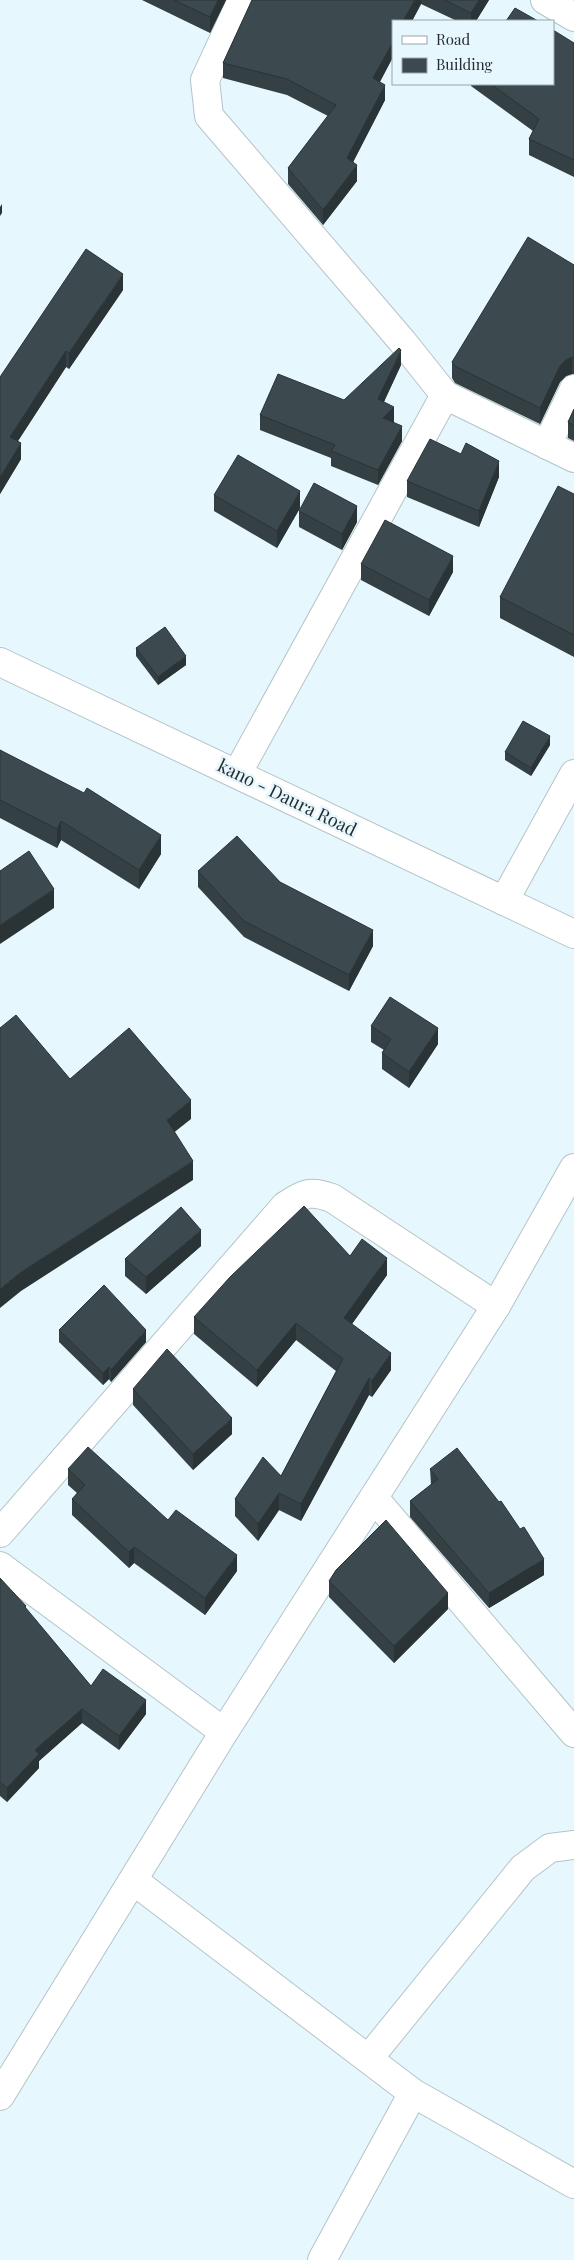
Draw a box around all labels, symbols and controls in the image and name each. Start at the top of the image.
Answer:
legend [392,20,554,85]
text: Road [436,29,470,49]
text: Building [436,54,493,74]
street label: kano - Daura Road [214,753,361,841]

